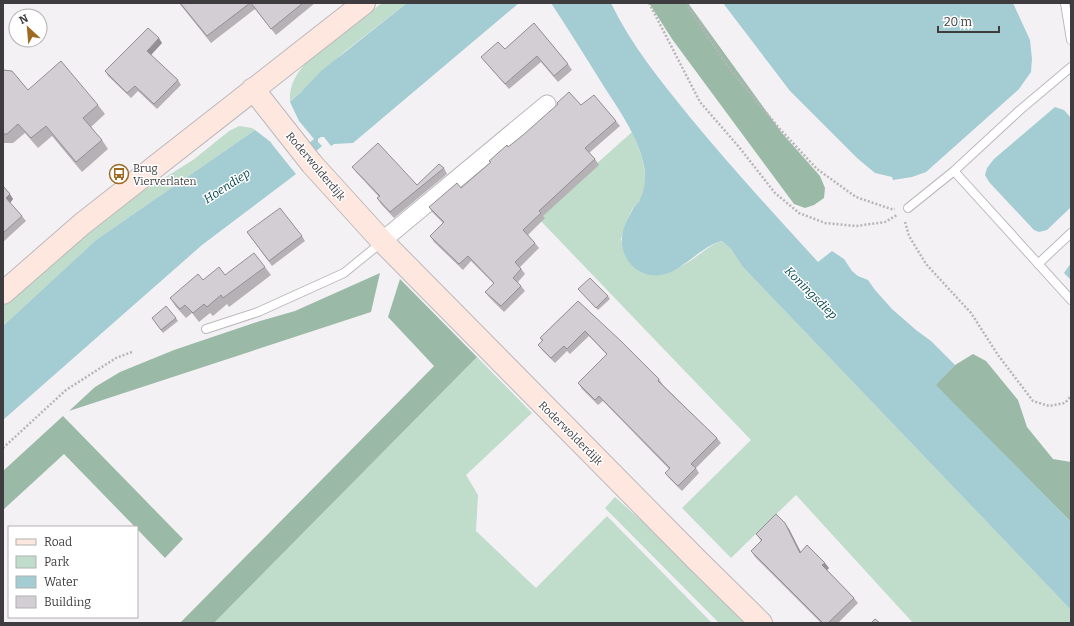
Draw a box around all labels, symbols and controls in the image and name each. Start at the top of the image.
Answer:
north arrow [8,8,48,48]
scale bar [938,8,999,34]
text: N [17,12,31,27]
text: 20 m [944,15,973,29]
street label: Roderwolderdijk [283,130,348,204]
place label: Brug Vierverlaten [133,162,197,188]
bus stop icon: Brug Vierverlaten [108,163,130,185]
water label: Hoendiep [201,166,253,206]
water label: Koningsdiep [782,264,840,322]
street label: Roderwolderdijk [536,399,606,469]
legend [8,526,138,618]
text: Road [44,535,72,549]
text: Park [44,555,70,569]
text: Water [44,575,79,589]
text: Building [44,595,91,609]

